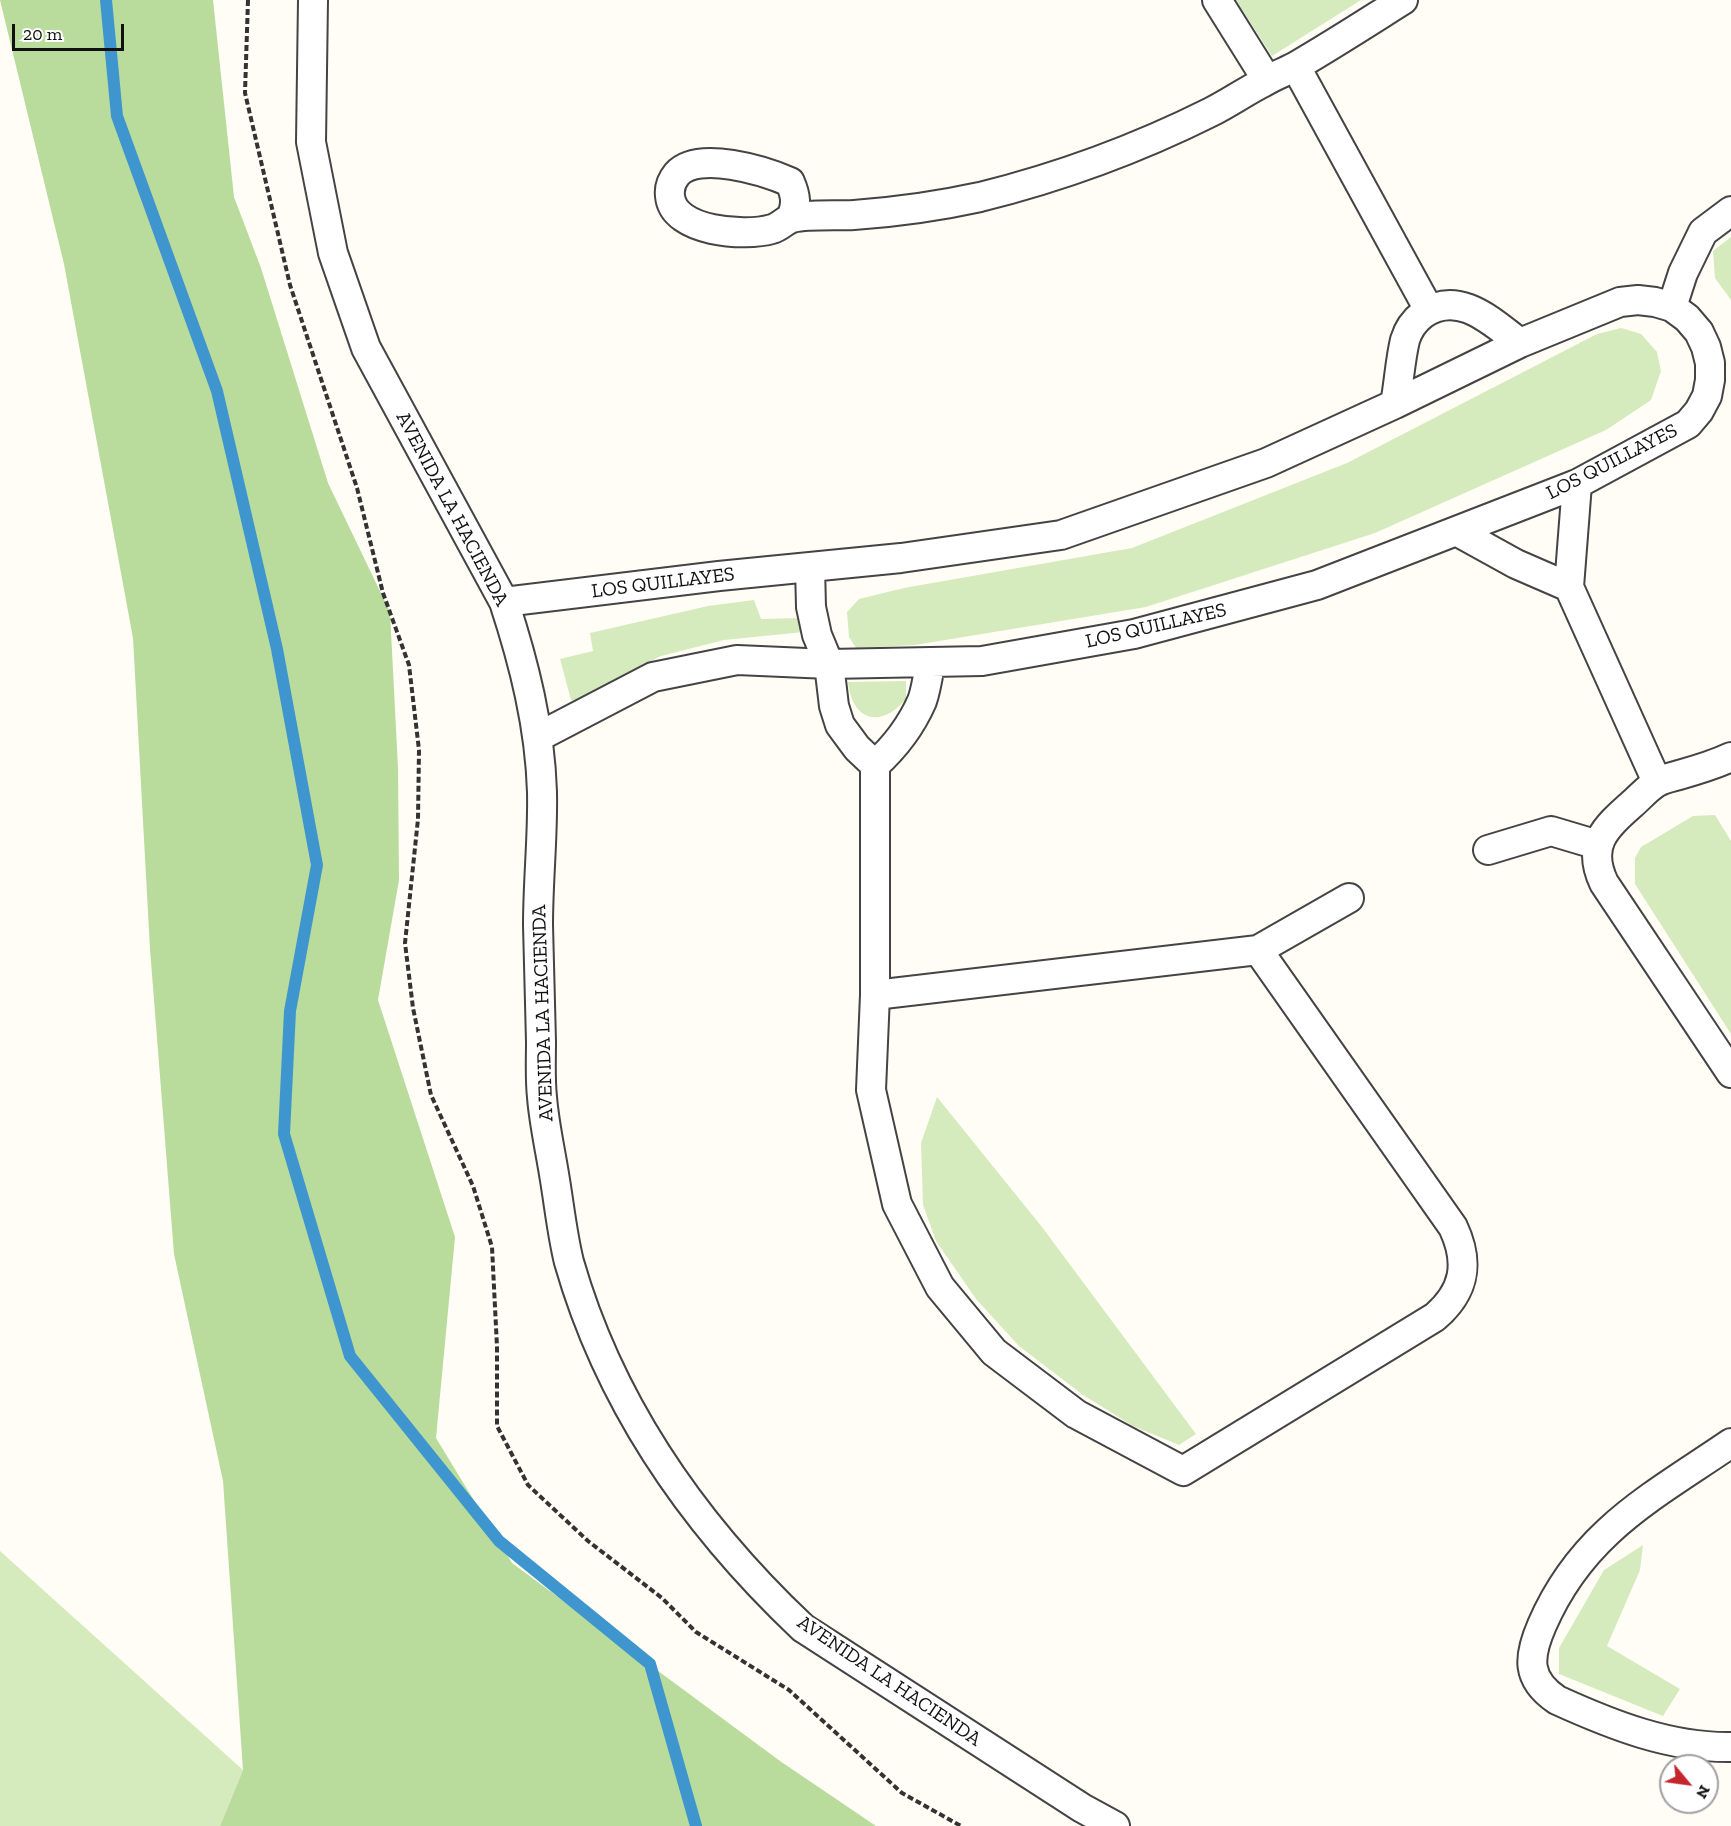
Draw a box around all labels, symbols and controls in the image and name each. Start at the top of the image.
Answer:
scale bar [15,12,128,50]
text: 20 m [23,23,62,45]
street label: AVENIDA LA HACIENDA [391,408,513,610]
street label: LOS QUILLAYES [1542,419,1682,505]
street label: LOS QUILLAYES [590,562,736,604]
street label: LOS QUILLAYES [1083,598,1229,654]
street label: AVENIDA LA HACIENDA [527,904,559,1122]
street label: AVENIDA LA HACIENDA [792,1610,986,1752]
north arrow [1659,1754,1719,1814]
text: N [1692,1782,1715,1802]

